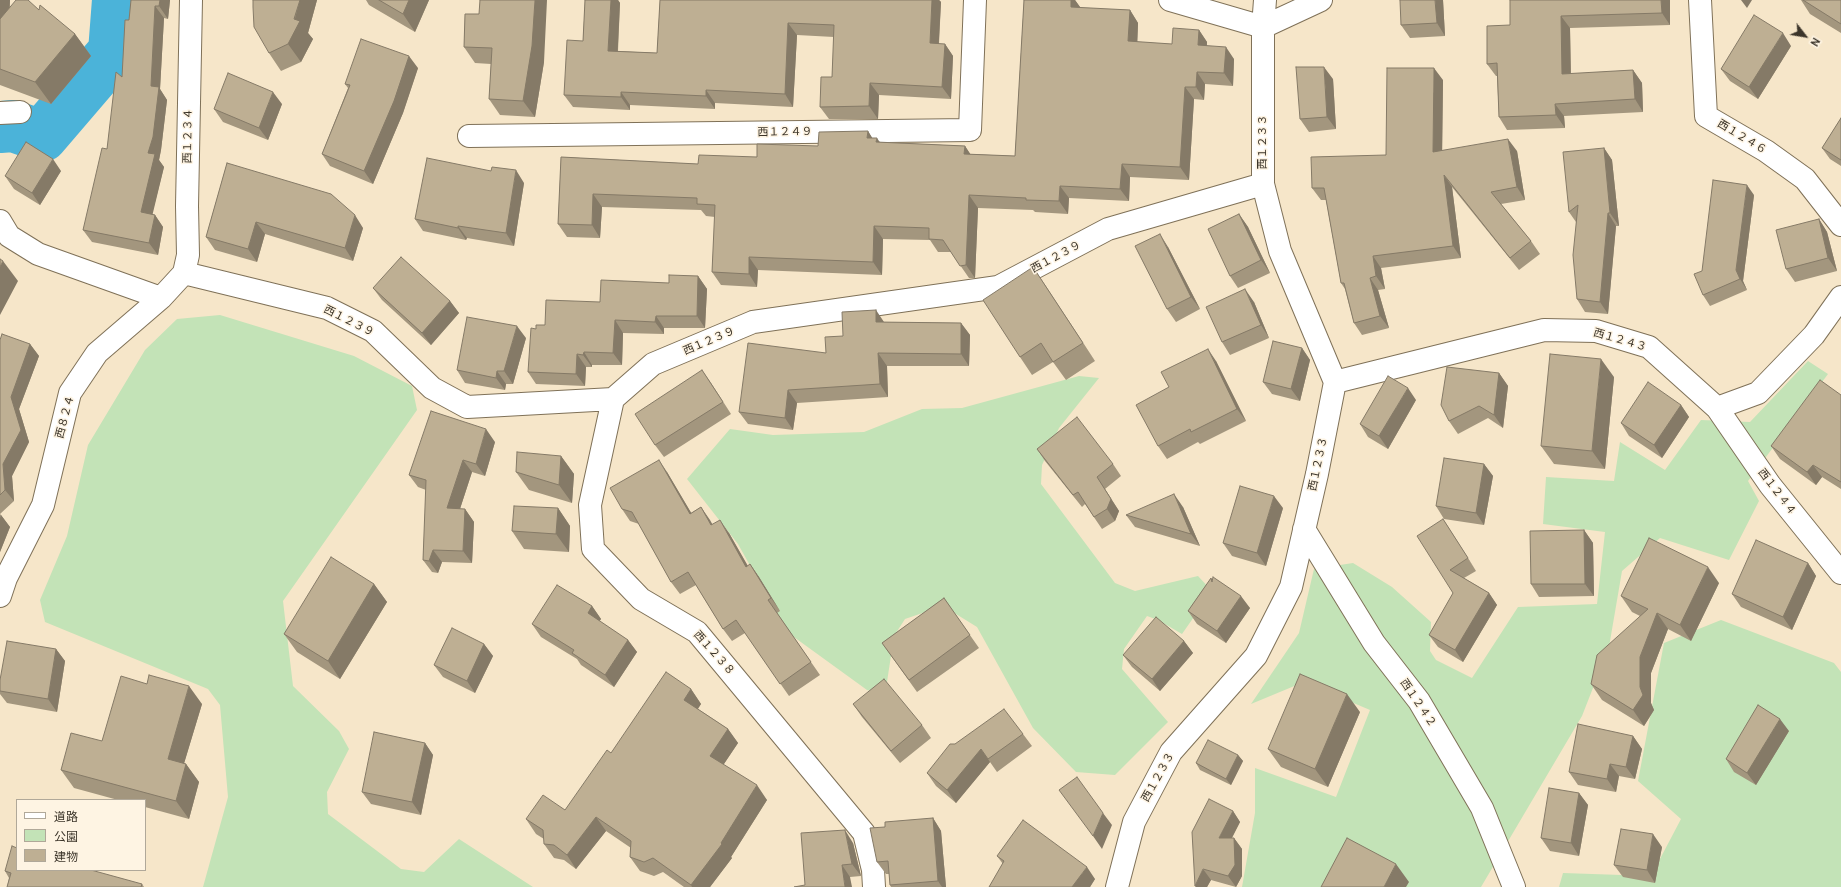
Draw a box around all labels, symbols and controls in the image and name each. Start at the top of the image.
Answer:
north arrow [1785,16,1825,56]
text: N [1807,35,1823,49]
street label: 西１２３４ [181,108,195,164]
street label: 西１２３３ [1256,115,1270,169]
street label: 西１２４６ [1715,117,1769,157]
street label: 西１２４９ [757,125,813,139]
street label: 西１２３９ [1029,238,1083,276]
street label: 西１２３９ [322,303,376,339]
street label: 西１２３９ [681,324,737,358]
street label: 西１２４３ [1592,326,1648,354]
street label: 西８２４ [53,394,77,440]
street label: 西１２３３ [1306,436,1330,492]
street label: 西１２４４ [1755,466,1799,518]
street label: 西１２３８ [691,628,737,678]
street label: 西１２４２ [1397,677,1439,729]
street label: 西１２３３ [1139,750,1177,804]
legend [16,799,146,871]
text: 道路 [54,809,78,824]
text: 公園 [54,829,78,844]
text: 建物 [54,849,78,864]

